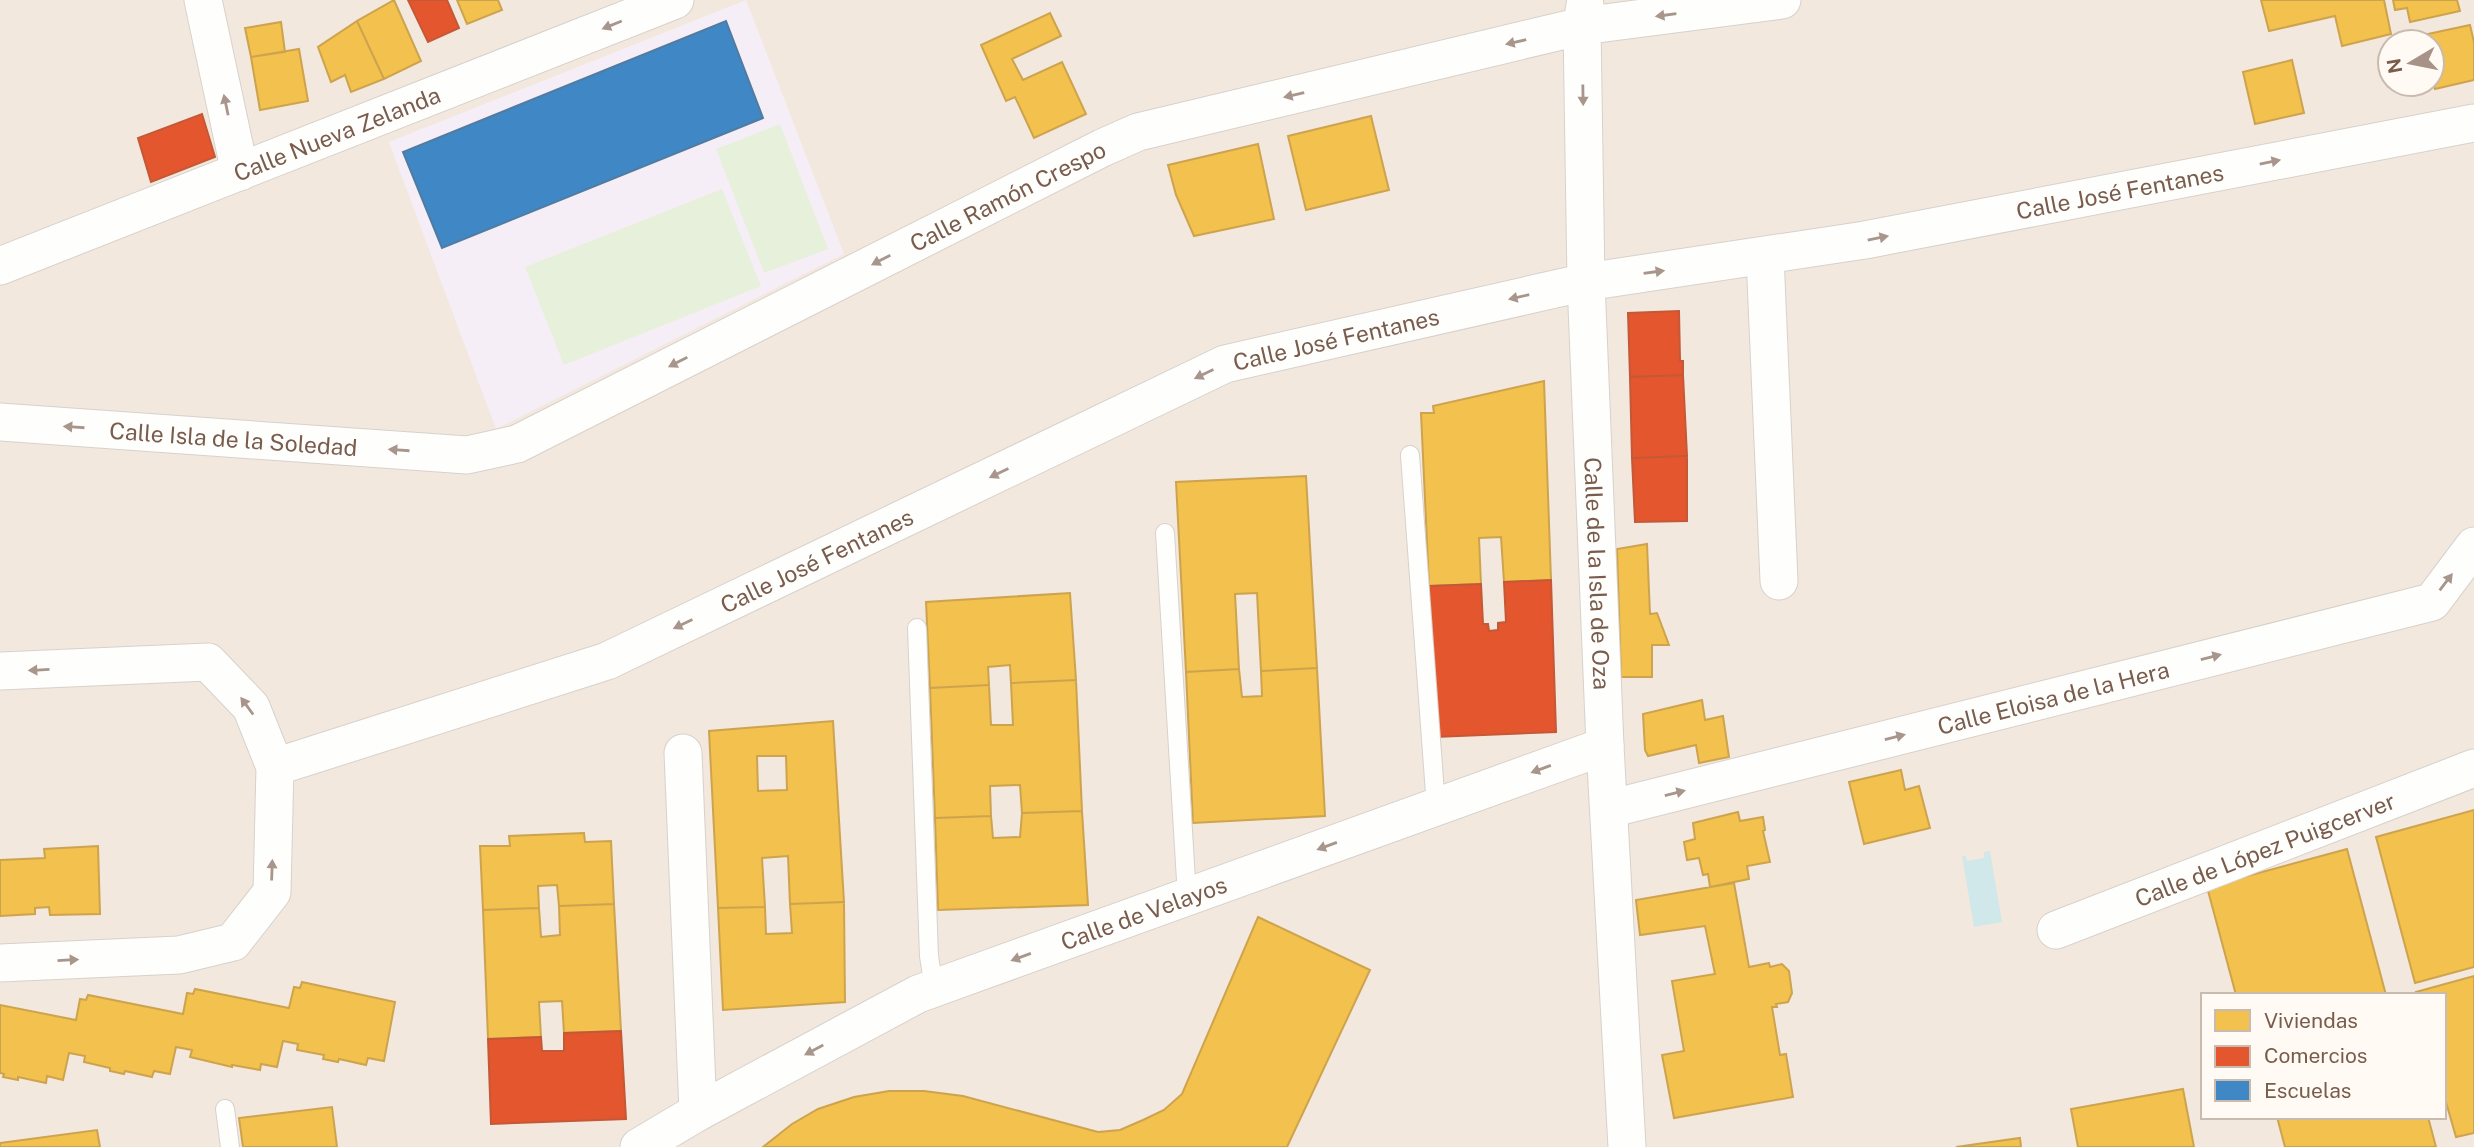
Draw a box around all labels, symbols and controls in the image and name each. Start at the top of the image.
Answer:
one-way arrow [1655,10,1677,21]
one-way arrow [601,20,622,31]
north arrow [2376,28,2446,98]
one-way arrow [1505,37,1527,48]
text: N [2382,57,2406,75]
street label: Calle Nueva Zelanda [230,80,444,186]
one-way arrow [1577,84,1589,106]
one-way arrow [1283,90,1305,101]
one-way arrow [221,94,232,116]
street label: Calle Ramón Crespo [905,135,1110,257]
one-way arrow [2259,157,2281,168]
street label: Calle José Fentanes [2014,158,2226,224]
one-way arrow [1868,232,1890,243]
one-way arrow [871,254,891,265]
one-way arrow [1643,266,1665,277]
one-way arrow [1508,292,1530,303]
street label: Calle José Fentanes [1230,302,1442,375]
one-way arrow [668,357,688,368]
one-way arrow [1194,368,1214,380]
street label: Calle Isla de la Soledad [109,416,358,461]
one-way arrow [63,421,85,432]
one-way arrow [388,444,410,455]
street label: Calle de la Isla de Oza [1580,457,1616,691]
one-way arrow [989,467,1009,478]
street label: Calle José Fentanes [716,503,917,618]
one-way arrow [2439,574,2454,592]
one-way arrow [673,619,693,630]
one-way arrow [2200,651,2222,662]
street label: Calle Eloisa de la Hera [1934,655,2172,739]
one-way arrow [28,664,50,675]
one-way arrow [240,696,254,715]
one-way arrow [1885,731,1907,742]
one-way arrow [1530,764,1551,775]
street label: Calle de López Puigcerver [2131,786,2399,912]
one-way arrow [1664,787,1686,798]
one-way arrow [1316,841,1337,852]
one-way arrow [267,858,278,880]
street label: Calle de Velayos [1057,870,1230,955]
one-way arrow [1010,952,1031,963]
one-way arrow [57,954,79,965]
legend [2201,993,2446,1119]
text: Viviendas [2264,1008,2358,1033]
text: Comercios [2264,1043,2367,1068]
one-way arrow [804,1044,824,1056]
text: Escuelas [2264,1078,2351,1103]

